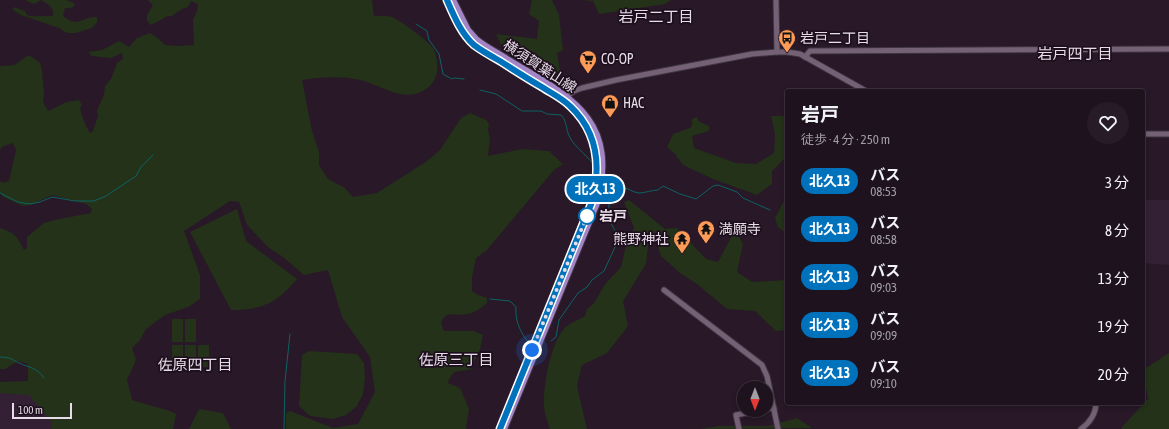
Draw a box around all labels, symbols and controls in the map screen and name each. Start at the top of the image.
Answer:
district label: 岩戸二丁目 [618,8,694,25]
bus stop icon: 岩戸二丁目 [777,28,797,53]
place label: 岩戸二丁目 [800,30,870,46]
street label: 横須賀葉山線 [500,36,580,96]
district label: 岩戸四丁目 [1037,45,1113,62]
supermarket icon: CO-OP [578,49,598,74]
place label: CO-OP [601,51,634,67]
shop icon: HAC [600,93,620,118]
place label: HAC [623,95,645,111]
button: heart [1087,102,1129,144]
text: 岩戸 [801,103,839,125]
text: 徒歩 · 4 分 · 250 m [801,132,890,147]
text: バス [870,166,900,183]
text: 北久13 [809,173,850,189]
text: 3 分 [1105,174,1129,191]
line badge: 北久13 [567,176,623,202]
text: 北久13 [574,181,616,197]
text: 08:53 [870,184,897,199]
marker: 岩戸 [578,207,596,225]
place label: 岩戸 [599,208,627,224]
text: バス [870,214,900,231]
temple icon: 満願寺 [696,219,716,244]
place label: 満願寺 [719,221,761,237]
text: 北久13 [809,221,850,237]
text: 8 分 [1105,222,1129,239]
temple icon: 熊野神社 [672,229,692,254]
place label: 熊野神社 [613,231,669,247]
text: 08:58 [870,232,897,247]
text: バス [870,262,900,279]
text: 北久13 [809,269,850,285]
text: 13 分 [1098,270,1129,287]
text: 09:03 [870,280,897,295]
text: バス [870,310,900,327]
text: 北久13 [809,317,850,333]
text: 19 分 [1098,318,1129,335]
text: 09:09 [870,328,897,343]
your location [522,340,542,360]
district label: 佐原三丁目 [418,351,494,368]
district label: 佐原四丁目 [157,356,233,373]
text: バス [870,358,900,375]
text: 北久13 [809,365,850,381]
text: 20 分 [1098,366,1129,383]
text: 09:10 [870,376,897,391]
north arrow [737,381,773,417]
map controls [737,381,773,417]
scale bar [12,401,72,420]
text: 100 m [18,404,43,416]

